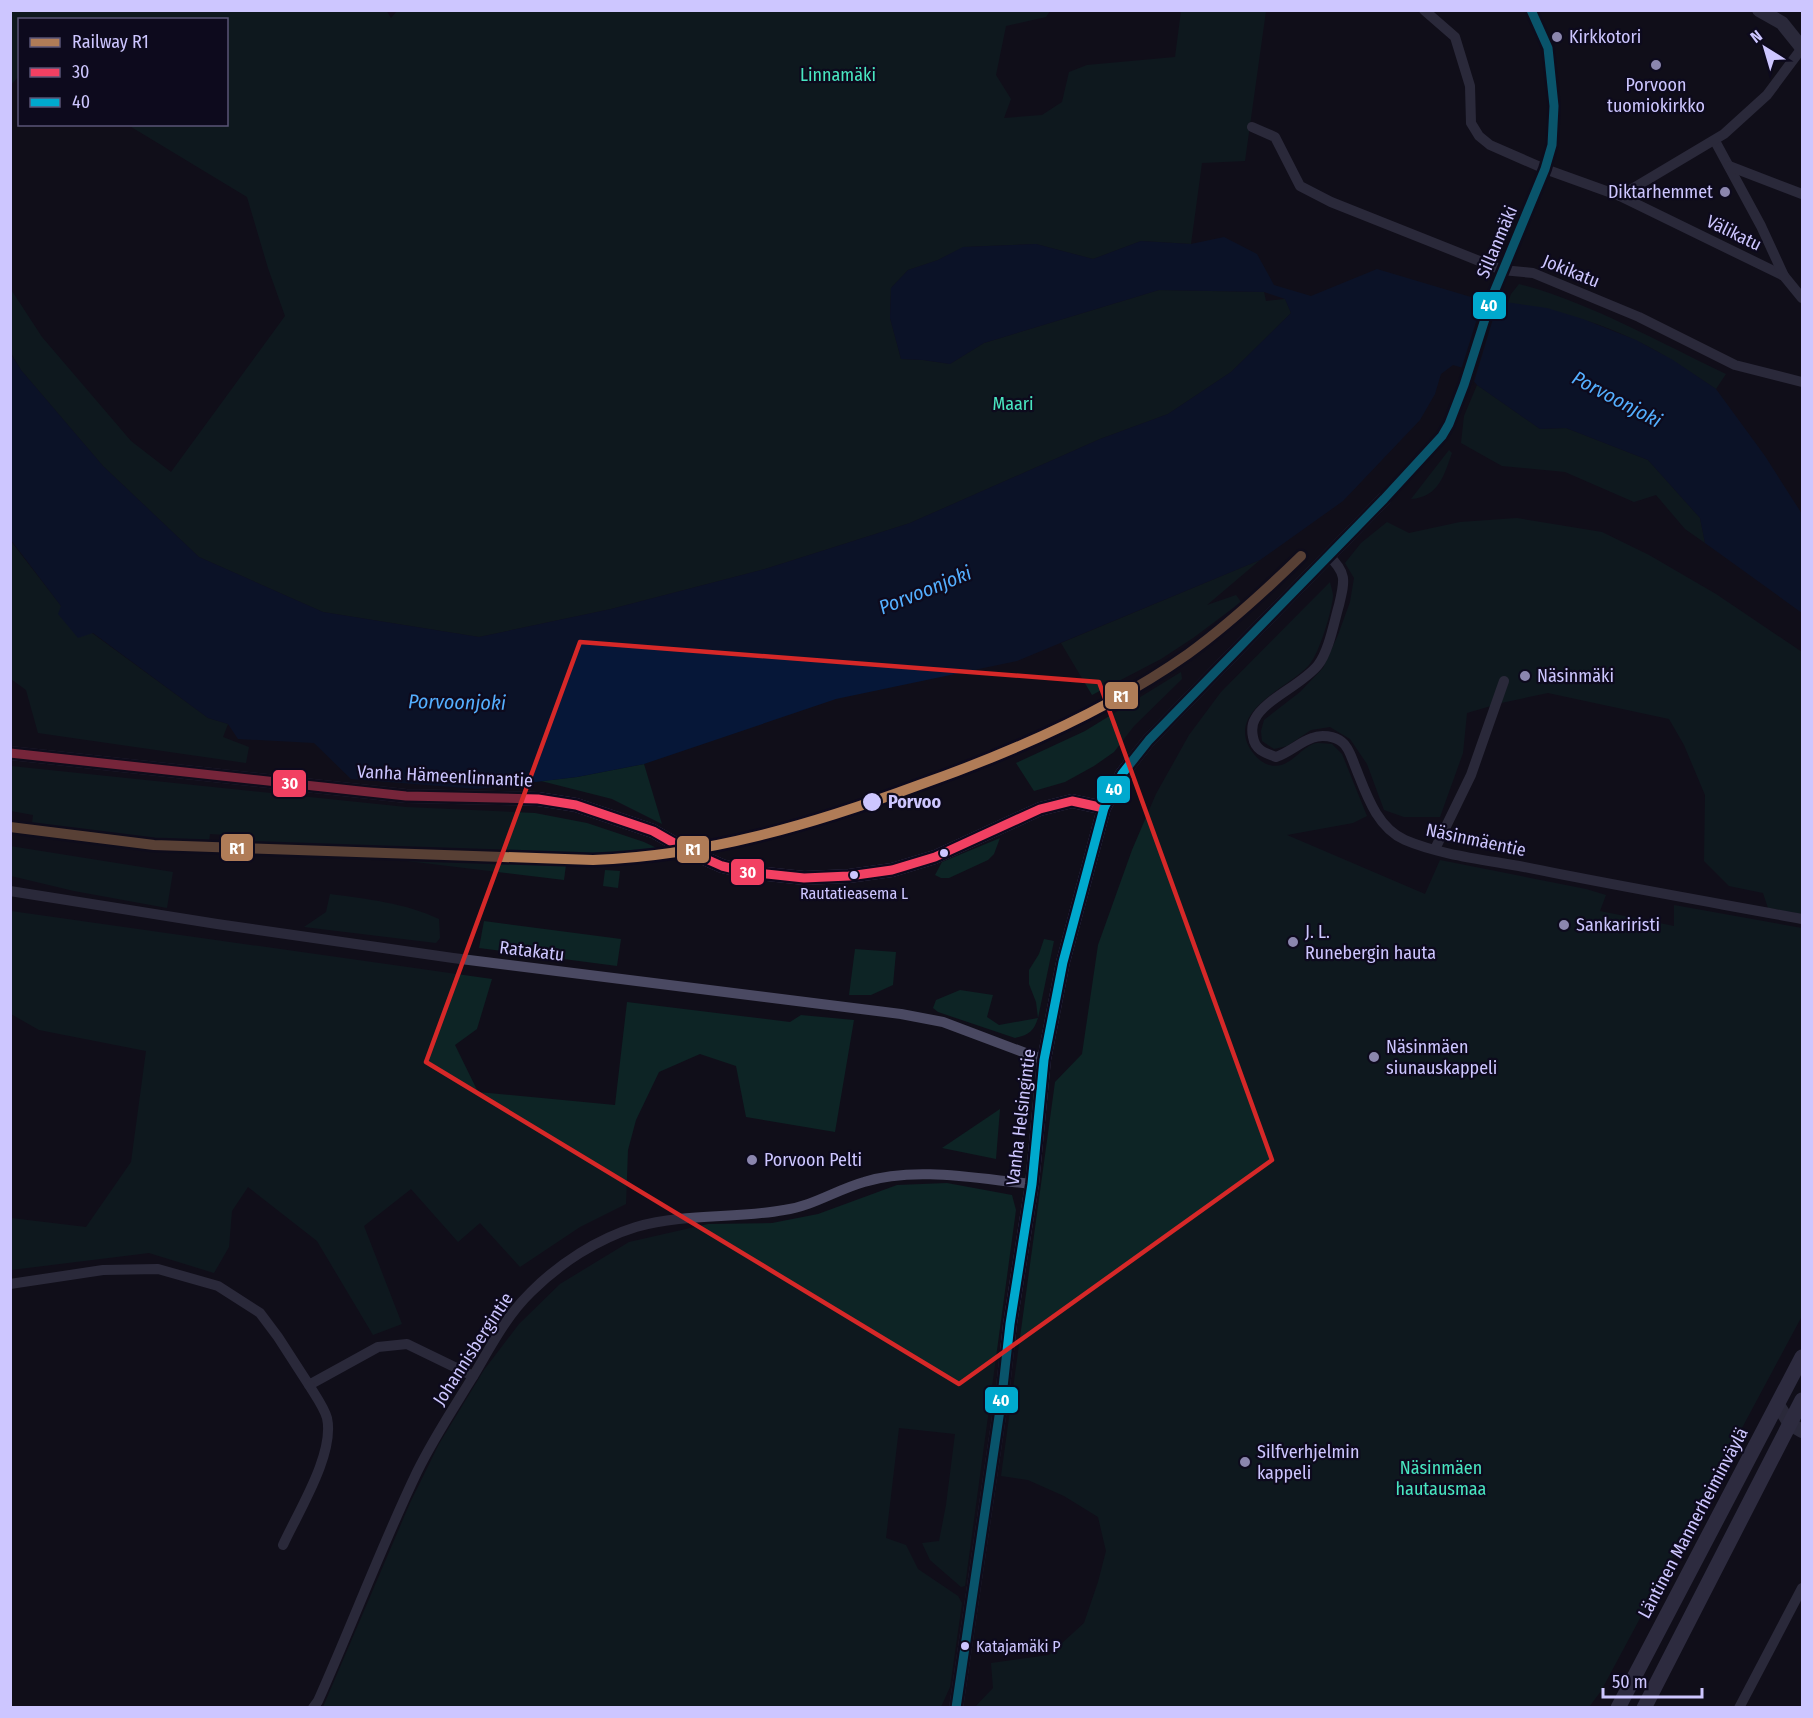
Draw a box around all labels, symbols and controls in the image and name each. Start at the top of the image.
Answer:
legend [18,18,228,126]
north arrow [1735,18,1795,78]
place label: Kirkkotori [1569,26,1641,48]
text: N [1747,26,1766,47]
marker: Kirkkotori [1550,30,1564,44]
text: Railway R1 [72,31,149,53]
marker: Porvoon tuomiokirkko [1649,58,1663,72]
text: 30 [72,61,90,83]
park label: Linnamäki [800,64,876,86]
place label: Porvoon tuomiokirkko [1607,74,1705,117]
text: 40 [72,91,90,113]
place label: Diktarhemmet [1608,181,1713,203]
marker: Diktarhemmet [1718,185,1732,199]
street label: Sillanmäki [1472,202,1522,282]
street label: Välikatu [1703,210,1765,256]
street label: Jokikatu [1539,250,1603,292]
line badge: 40 [1472,291,1507,320]
text: 40 [1481,296,1498,315]
water label: Porvoonjoki [1568,365,1666,433]
park label: Maari [992,393,1034,415]
water label: Porvoonjoki [875,561,975,619]
place label: Näsinmäki [1537,665,1614,687]
marker: Näsinmäki [1518,669,1532,683]
line badge: R1 [1104,681,1139,710]
text: R1 [1113,687,1129,706]
water label: Porvoonjoki [408,689,506,715]
street label: Vanha Hämeenlinnantie [357,760,534,792]
line badge: 30 [272,769,307,798]
text: 30 [281,774,298,793]
line badge: 40 [1096,775,1131,804]
text: 40 [1106,780,1123,799]
marker: Porvoo [861,791,883,813]
place label: Porvoo [888,791,941,813]
street label: Näsinmäentie [1424,819,1528,861]
line badge: R1 [220,833,254,862]
line badge: R1 [676,835,710,864]
text: R1 [229,839,245,858]
text: R1 [685,840,701,859]
unlabelled marker [938,847,950,859]
line badge: 30 [730,858,765,886]
text: 30 [739,863,756,882]
marker: Rautatieasema L [848,869,860,881]
place label: Rautatieasema L [800,884,908,903]
place label: Sankariristi [1576,914,1660,936]
marker: Sankariristi [1557,918,1571,932]
place label: J. L. Runebergin hauta [1305,921,1436,964]
marker: J. L. Runebergin hauta [1286,935,1300,949]
street label: Ratakatu [498,936,566,966]
place label: Näsinmäen siunauskappeli [1386,1036,1497,1079]
street label: Vanha Helsingintie [1002,1047,1040,1187]
marker: Näsinmäen siunauskappeli [1367,1050,1381,1064]
place label: Porvoon Pelti [764,1149,862,1171]
marker: Porvoon Pelti [745,1153,759,1167]
street label: Johannisbergintie [428,1288,518,1410]
line badge: 40 [984,1386,1019,1414]
text: 40 [993,1391,1010,1410]
street label: Läntinen Mannerheiminväylä [1633,1424,1753,1622]
place label: Silfverhjelmin kappeli [1257,1441,1359,1484]
marker: Silfverhjelmin kappeli [1238,1455,1252,1469]
park label: Näsinmäen hautausmaa [1396,1457,1487,1500]
place label: Katajamäki P [976,1637,1061,1656]
marker: Katajamäki P [959,1640,971,1652]
scale bar [1603,1661,1702,1699]
text: 50 m [1612,1671,1648,1693]

